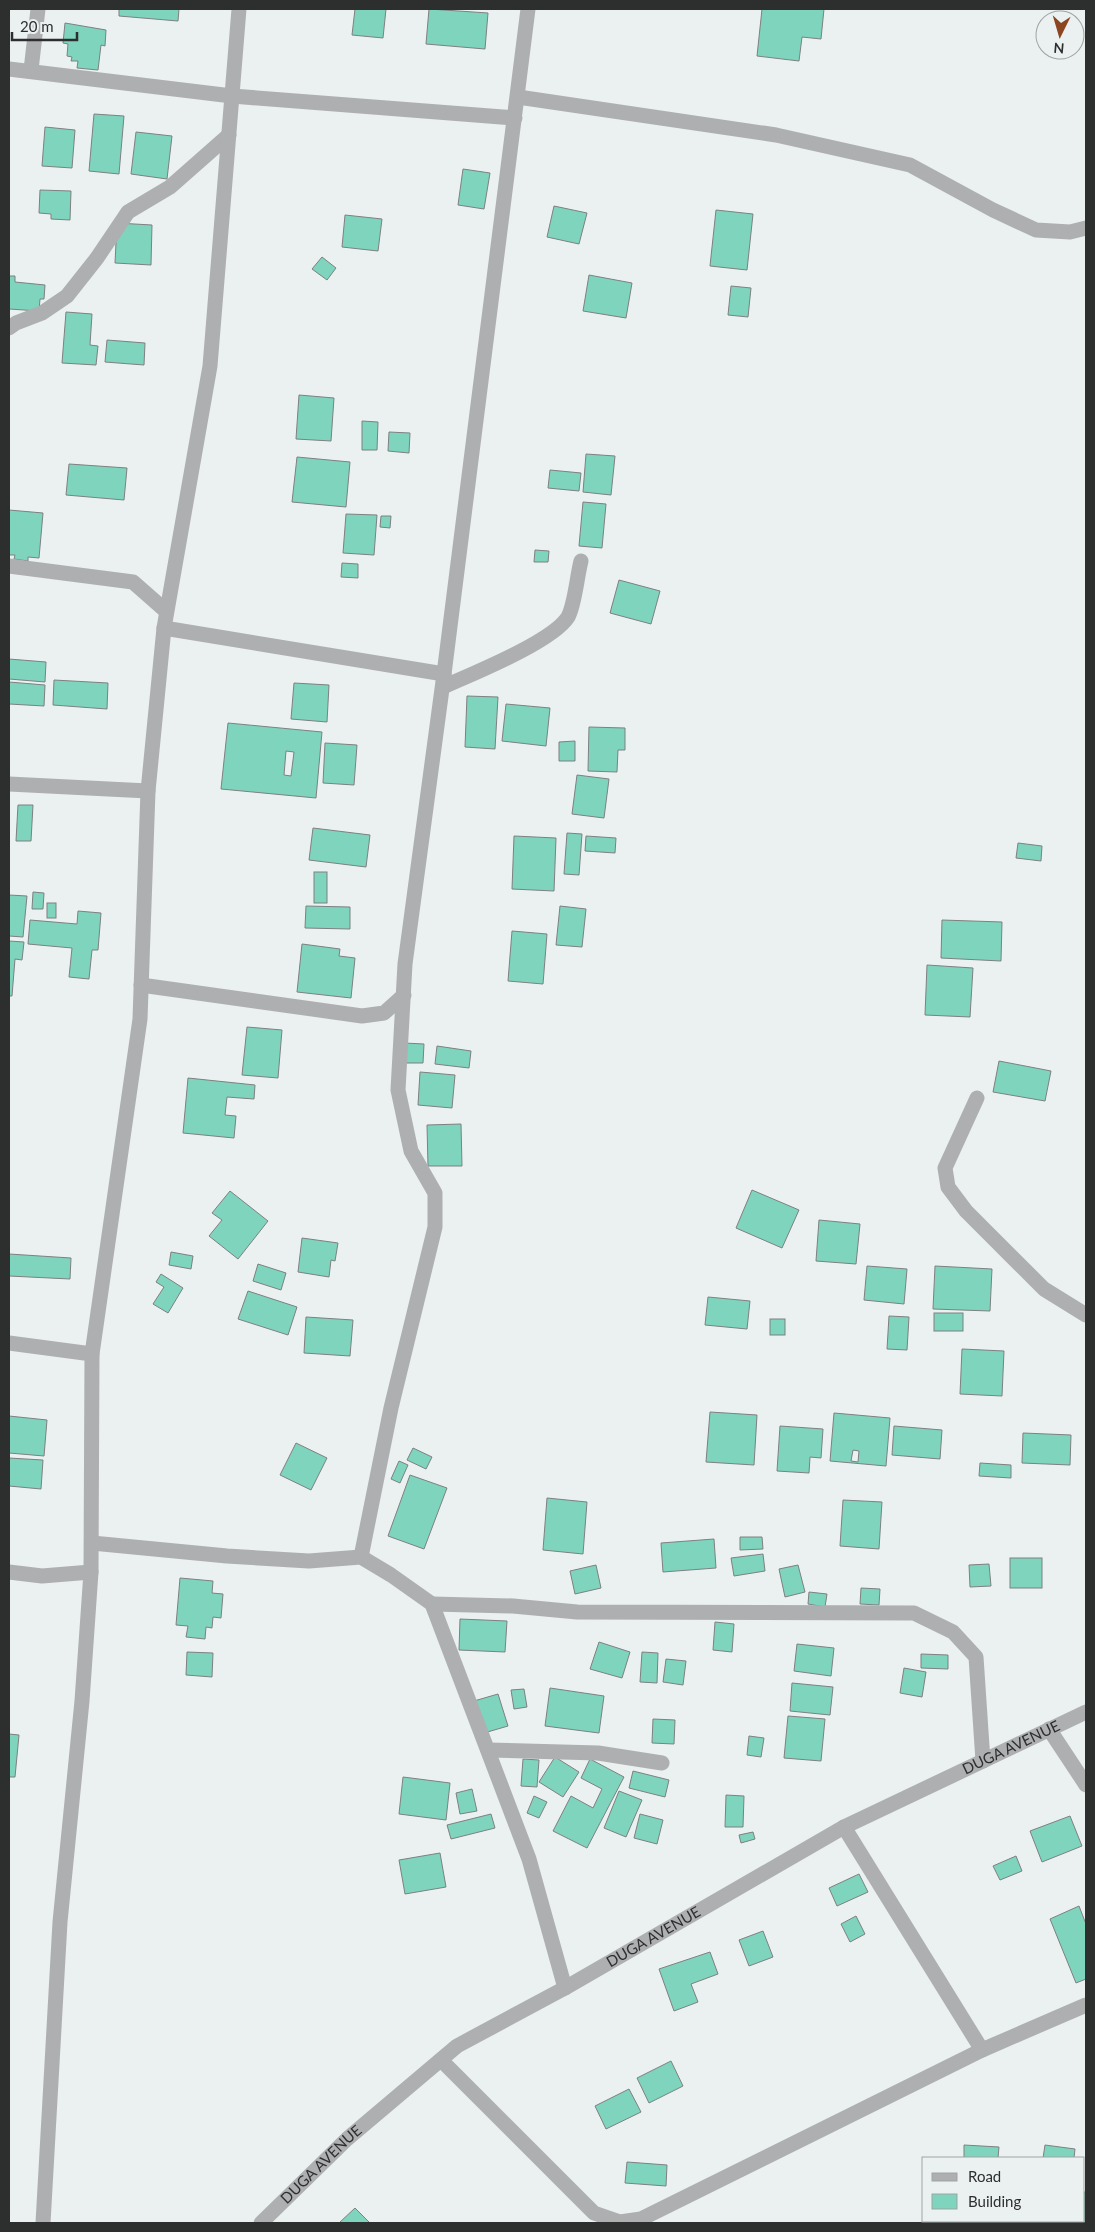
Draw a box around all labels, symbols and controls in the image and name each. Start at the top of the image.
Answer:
scale bar [12,10,78,42]
north arrow [1035,10,1085,60]
text: 20 m [20,17,54,35]
text: N [1053,40,1065,57]
street label: DUGA AVENUE [959,1716,1062,1777]
street label: DUGA AVENUE [603,1902,703,1970]
street label: DUGA AVENUE [276,2121,365,2207]
legend [922,2157,1085,2222]
text: Road [968,2167,1001,2185]
text: Building [968,2192,1021,2210]

